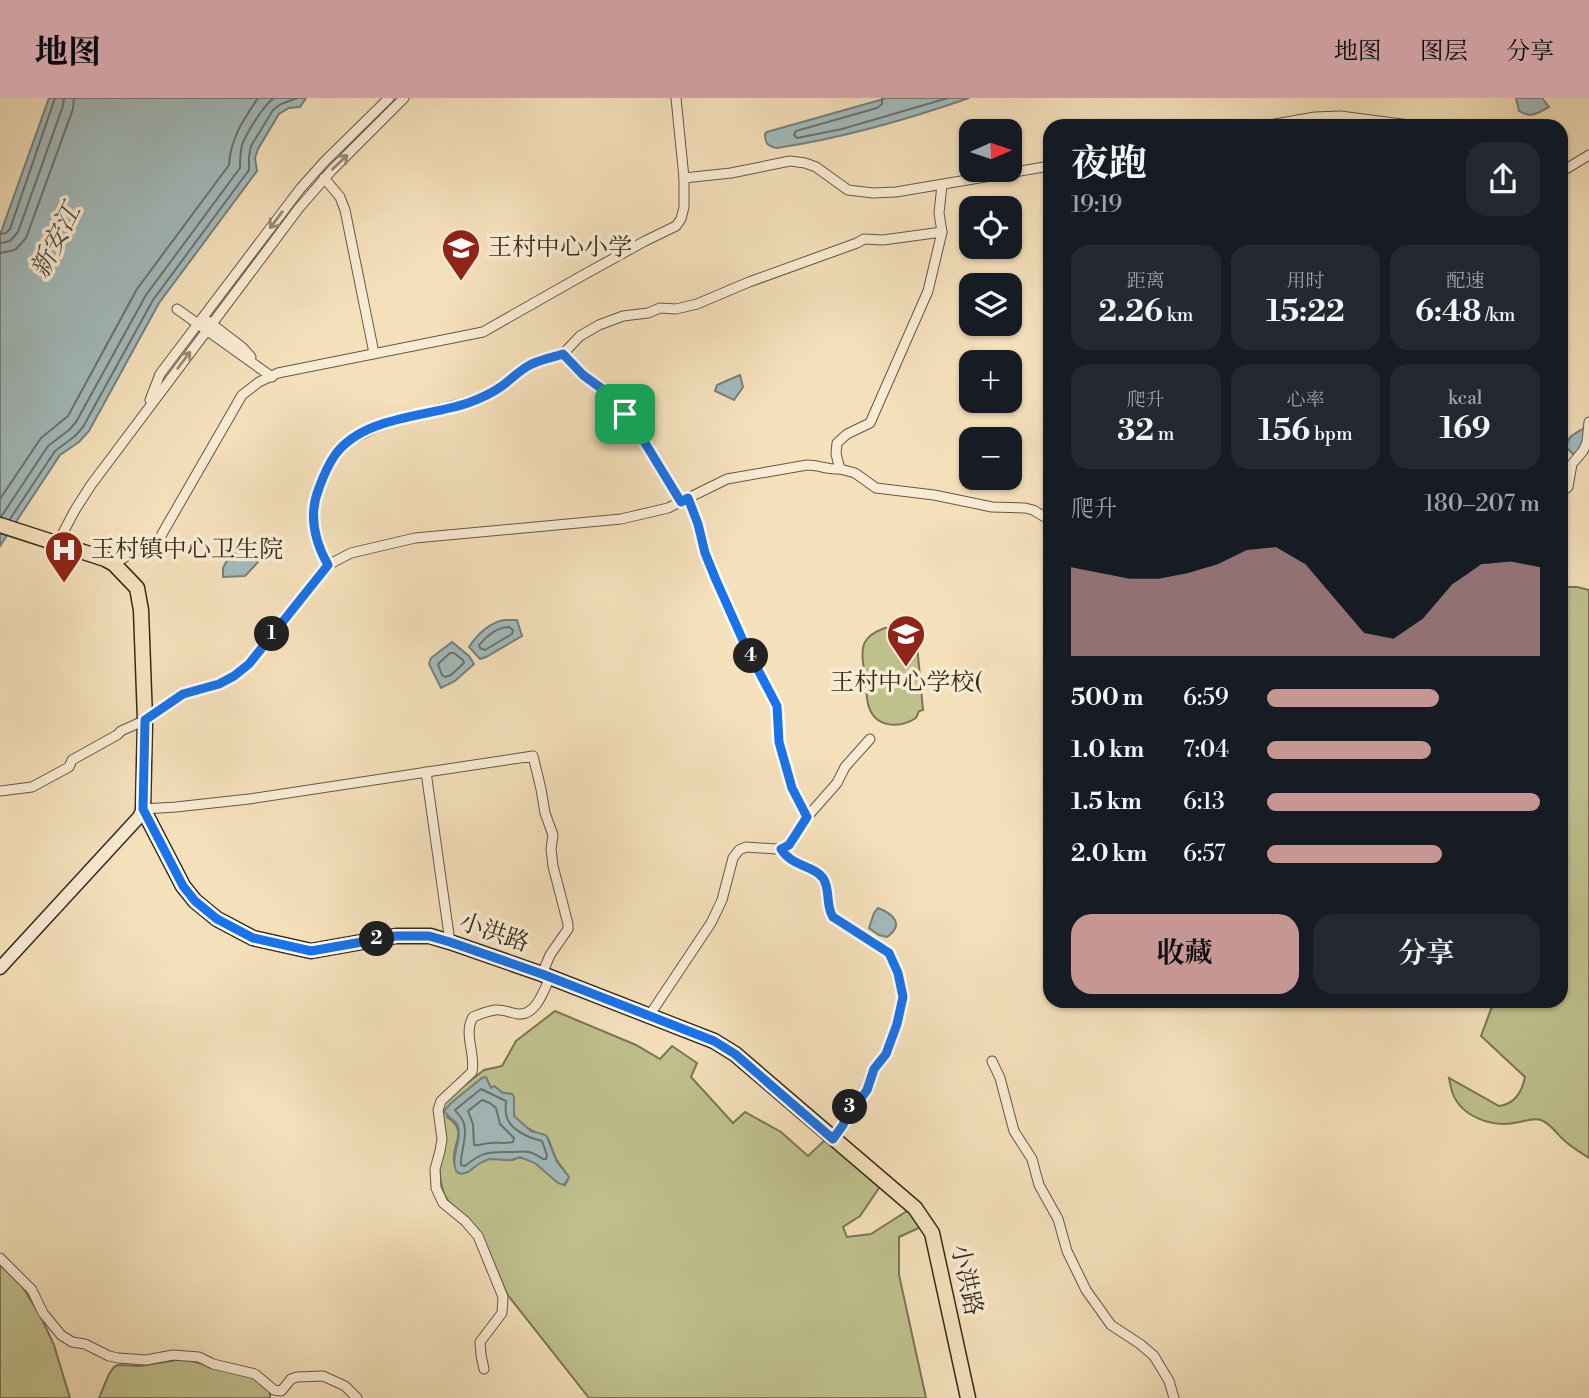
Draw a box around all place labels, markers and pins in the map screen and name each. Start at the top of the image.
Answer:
school or university icon: 王村中心小学 [440,227,482,282]
place label: 王村中心小学 [488,233,632,263]
pin [595,384,655,444]
hospital icon: 王村镇中心卫生院 [43,529,85,584]
place label: 王村镇中心卫生院 [91,535,283,565]
school or university icon: 王村中心学校( [885,613,927,668]
pin: 1 [254,616,290,652]
pin: 4 [734,638,768,674]
place label: 王村中心学校( [830,668,982,698]
pin: 2 [360,922,394,956]
pin: 3 [832,1090,868,1124]

